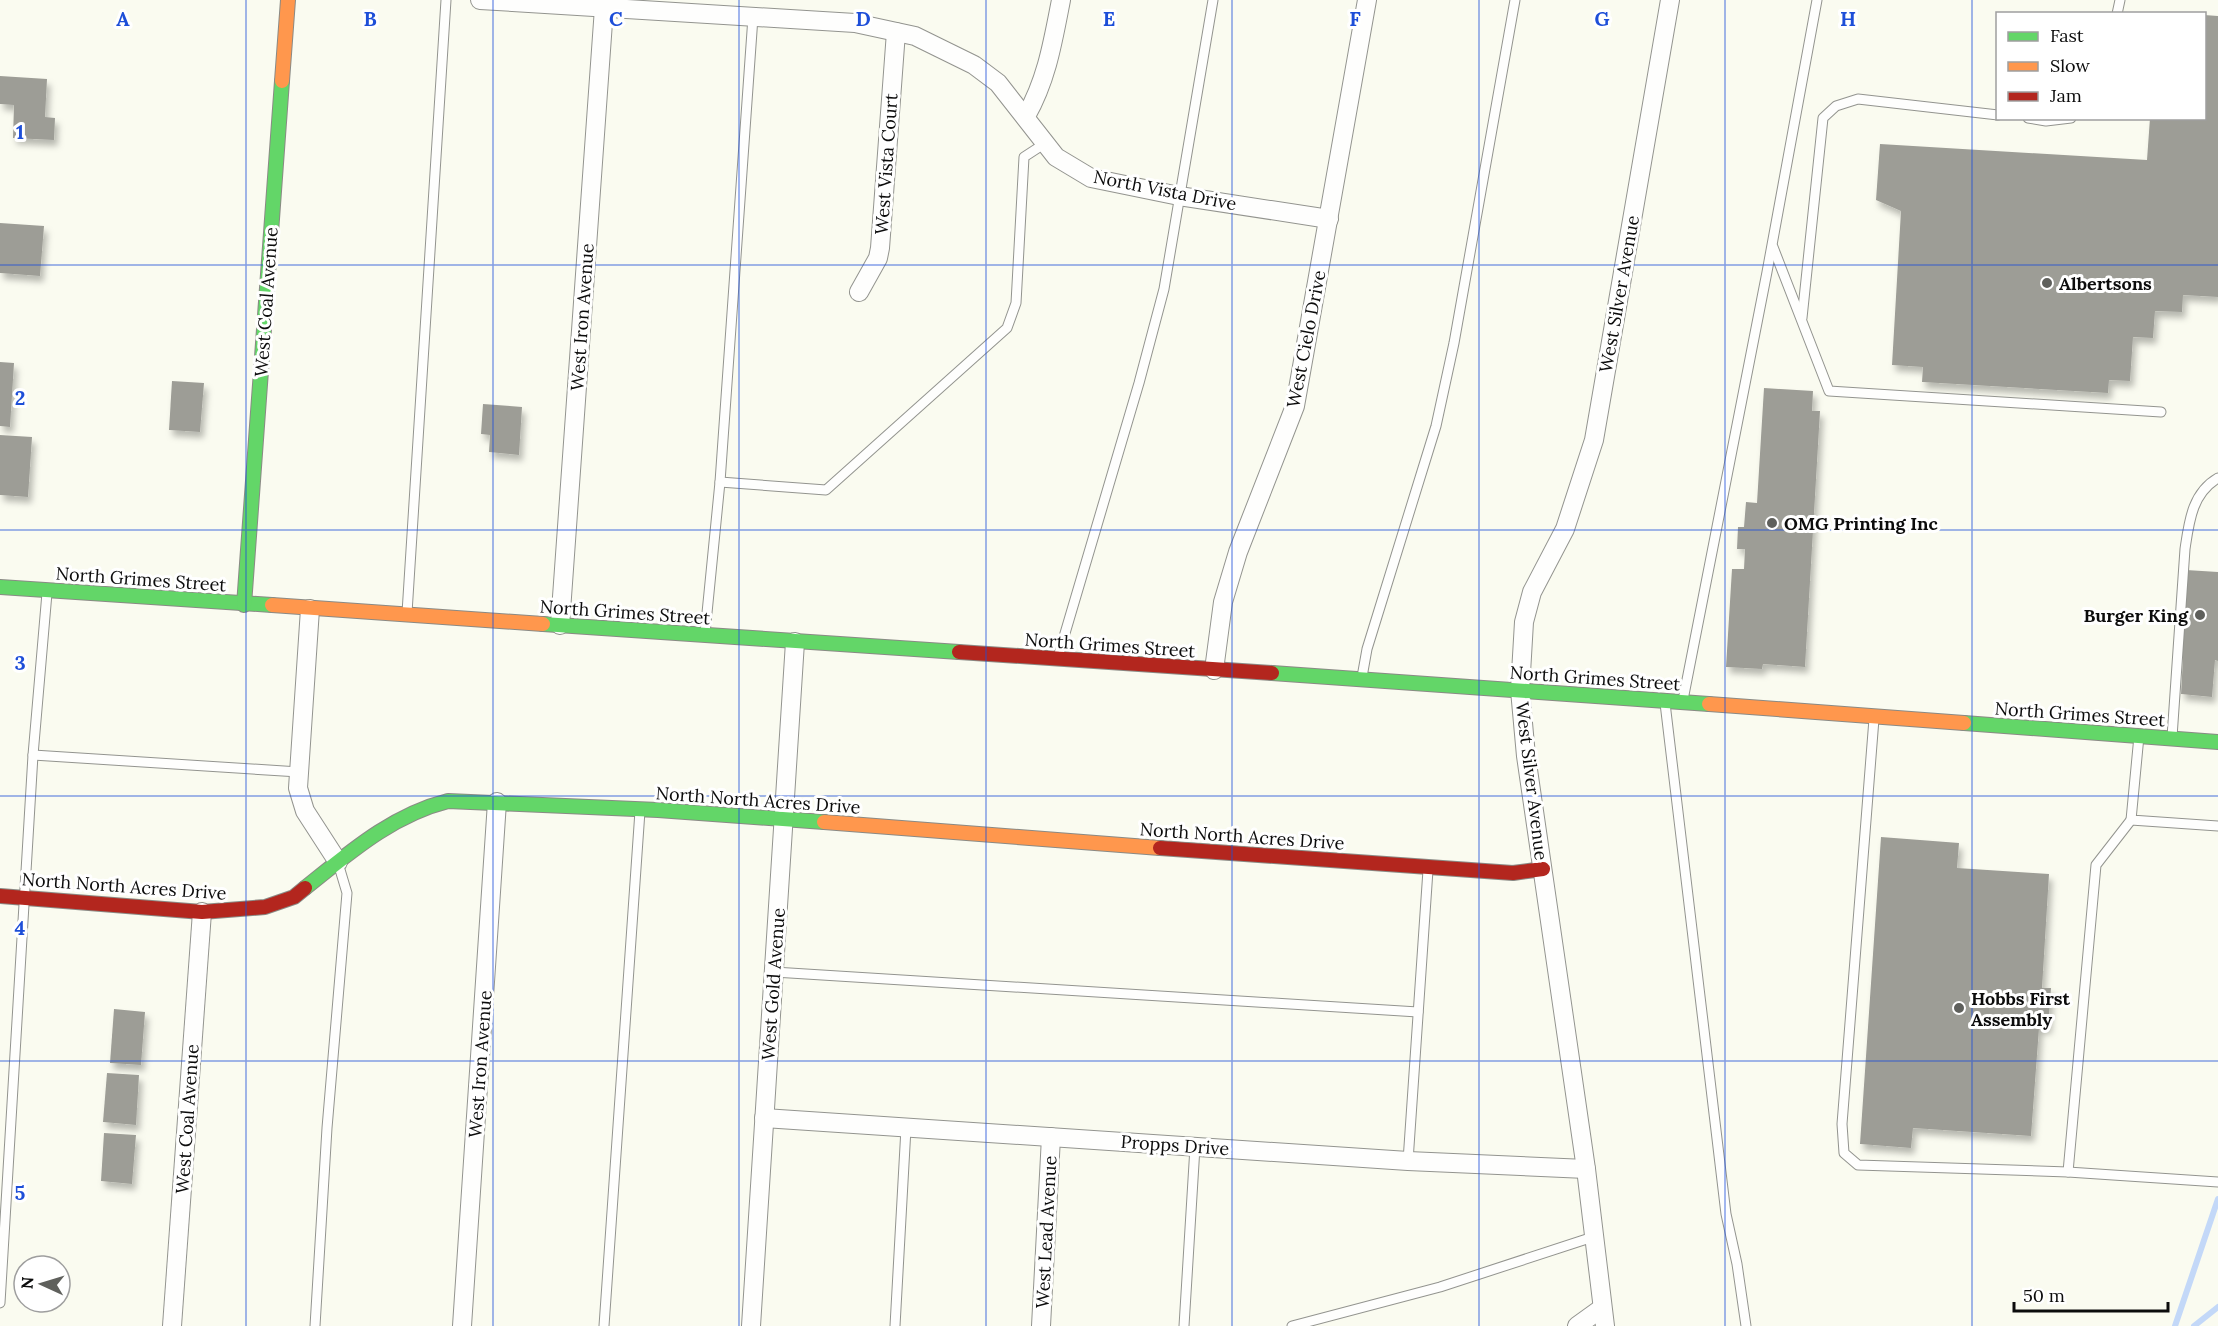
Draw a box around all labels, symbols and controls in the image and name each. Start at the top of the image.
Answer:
text: A [116,6,130,31]
text: B [363,6,377,31]
text: C [609,6,623,31]
text: D [855,6,871,31]
text: E [1103,6,1115,31]
text: F [1349,6,1361,31]
text: G [1594,6,1610,31]
text: H [1840,6,1856,31]
legend [1996,12,2206,120]
text: Fast [2050,24,2084,47]
text: Slow [2050,54,2090,77]
text: Jam [2049,84,2082,107]
street label: West Vista Court [870,93,902,235]
text: 1 [16,119,24,144]
street label: North Vista Drive [1091,165,1239,215]
street label: West Silver Avenue [1594,213,1644,374]
street label: West Coal Avenue [249,226,283,378]
street label: West Iron Avenue [565,242,599,392]
street label: West Cielo Drive [1281,268,1331,410]
place label: Albertsons [2059,272,2152,295]
marker: Albertsons [2040,276,2054,290]
text: 2 [15,385,25,410]
place label: OMG Printing Inc [1784,512,1938,535]
marker: OMG Printing Inc [1765,516,1779,530]
street label: North Grimes Street [55,562,227,596]
street label: North Grimes Street [539,595,711,629]
place label: Burger King [2083,604,2189,627]
marker: Burger King [2193,608,2207,622]
street label: North Grimes Street [1024,628,1196,662]
text: 3 [14,650,26,675]
street label: North Grimes Street [1509,661,1681,695]
street label: North Grimes Street [1994,697,2166,731]
street label: West Silver Avenue [1511,701,1553,862]
street label: North North Acres Drive [655,781,861,819]
street label: North North Acres Drive [1139,817,1345,855]
street label: North North Acres Drive [21,867,227,905]
street label: West Gold Avenue [756,907,790,1061]
text: 4 [15,915,26,940]
place label: Hobbs First Assembly [1971,987,2070,1031]
street label: West Iron Avenue [463,989,497,1139]
marker: Hobbs First Assembly [1952,1001,1966,1015]
street label: West Coal Avenue [170,1043,204,1195]
street label: Propps Drive [1120,1130,1230,1160]
street label: West Lead Avenue [1031,1155,1062,1309]
text: 5 [15,1180,26,1205]
north arrow [12,1254,72,1314]
scale bar [2014,1275,2168,1313]
text: N [17,1276,37,1290]
text: 50 m [2023,1284,2065,1307]

